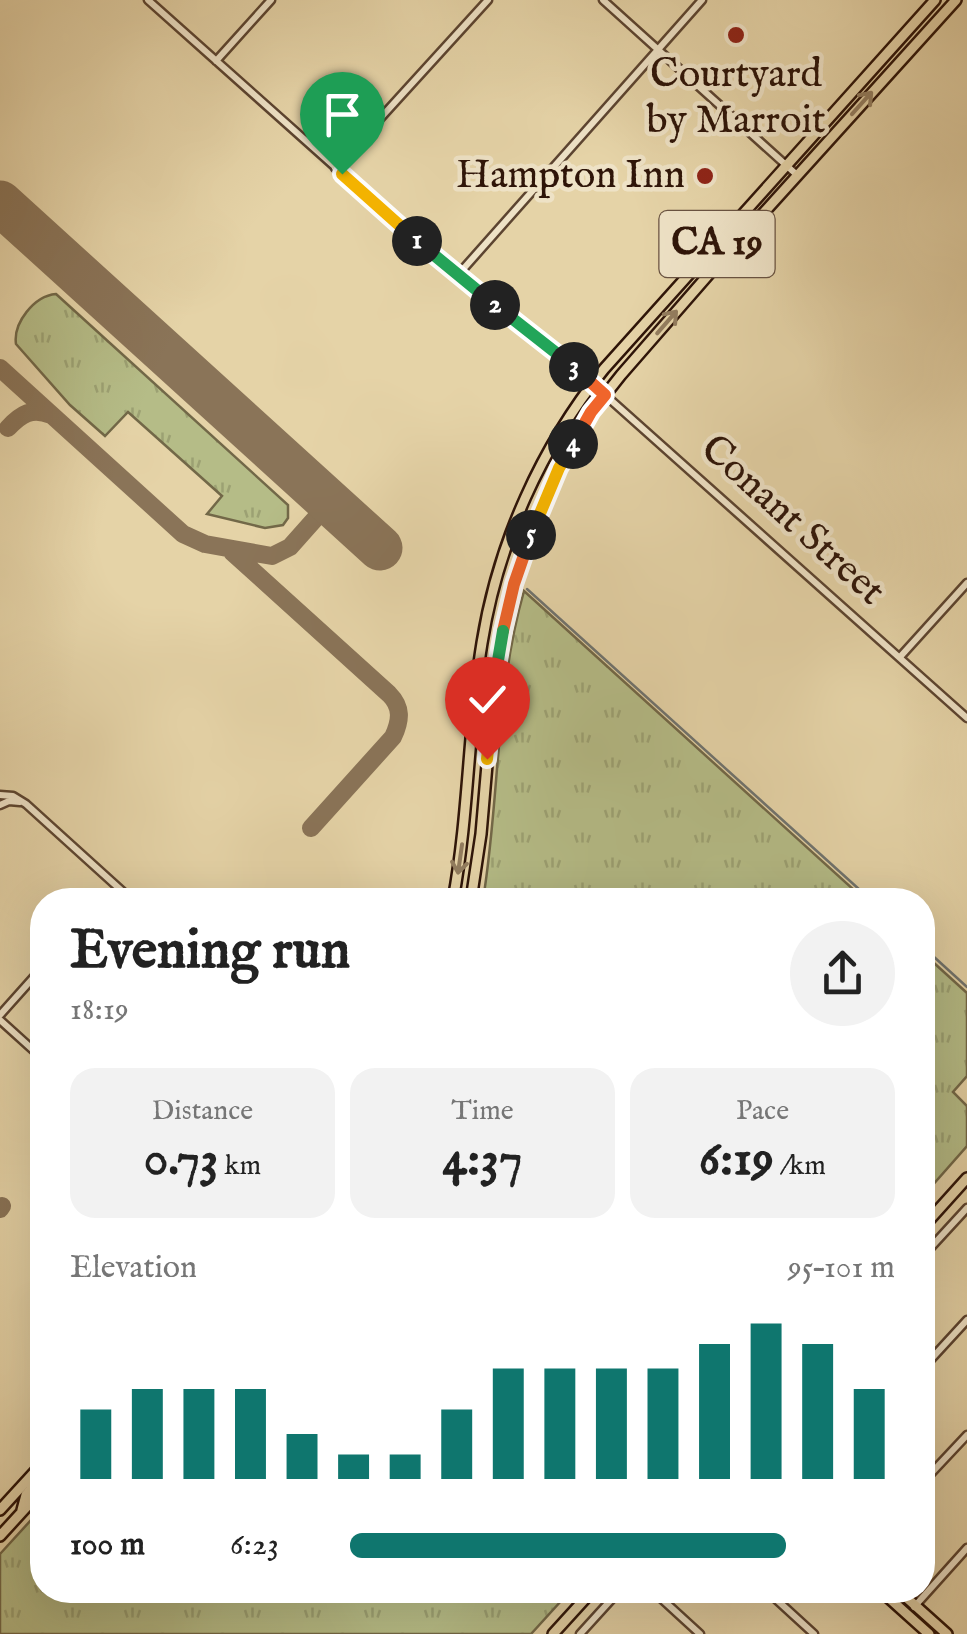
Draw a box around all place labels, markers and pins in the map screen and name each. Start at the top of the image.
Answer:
marker: Courtyard by Marroit [725,24,747,46]
place label: Courtyard by Marroit [646,50,826,147]
pin [300,72,385,175]
place label: Hampton Inn [456,151,685,202]
marker: Hampton Inn [694,165,716,187]
pin: 1 [392,216,442,266]
pin: 2 [470,280,520,330]
pin: 3 [549,342,599,392]
pin: 4 [548,419,598,469]
pin: 5 [506,510,556,560]
pin [445,657,530,760]

